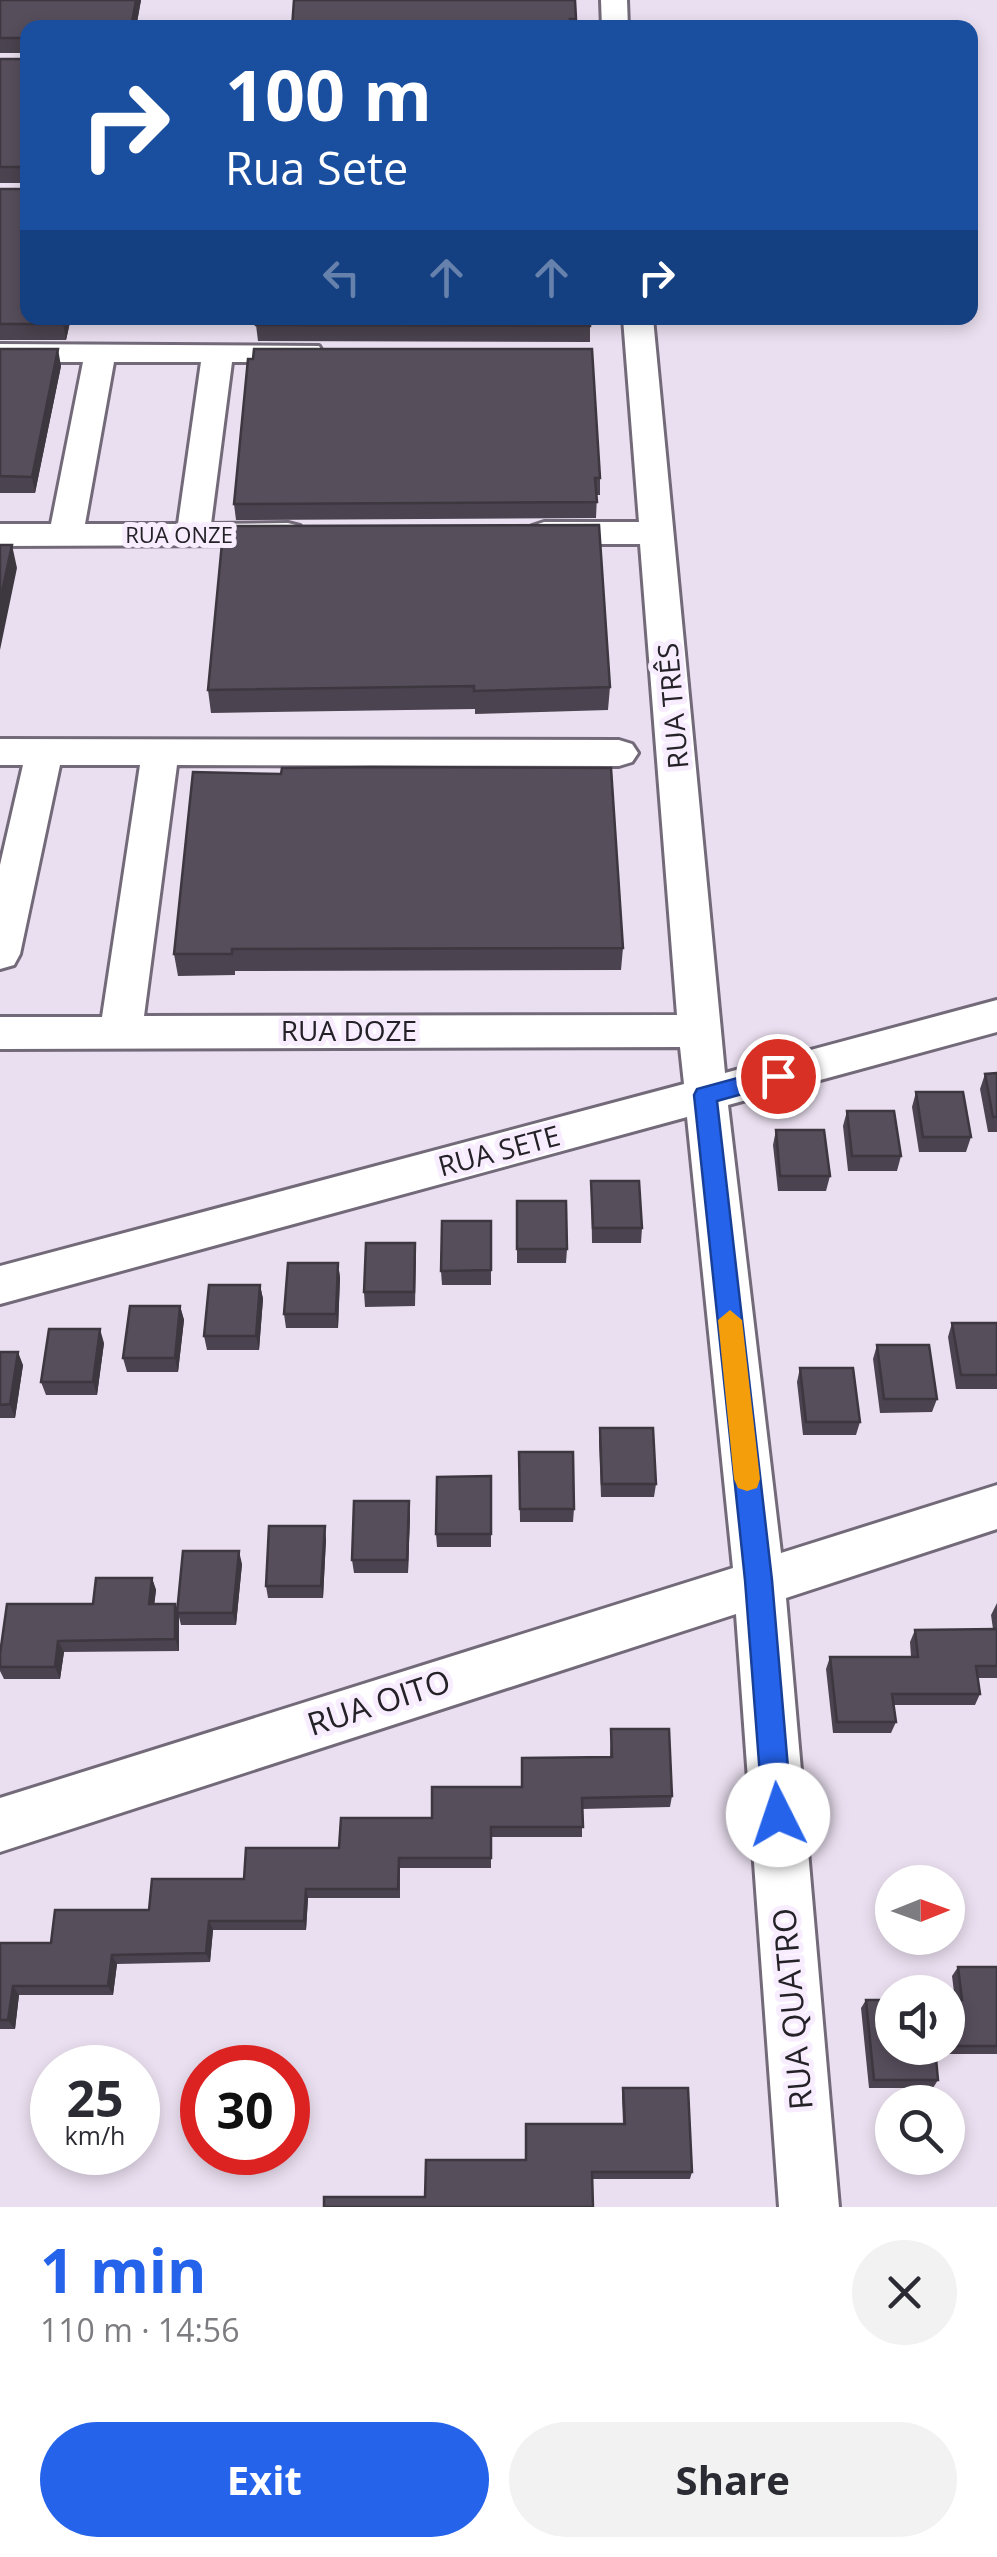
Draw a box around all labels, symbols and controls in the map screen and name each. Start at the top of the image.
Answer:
text: 100 m [225,46,432,142]
icon: right [60,60,190,190]
text: Rua Sete [225,137,408,198]
icon: left [314,250,369,305]
icon: ahead [419,250,474,305]
icon: ahead [524,250,579,305]
icon: right [629,250,684,305]
street label: RUA ONZE [125,519,233,549]
street label: RUA TRÊS [648,642,696,771]
street label: RUA DOZE [281,1011,417,1049]
pin [736,1034,821,1119]
icon: arrive [751,1049,806,1104]
street label: RUA SETE [434,1116,564,1185]
street label: RUA OITO [302,1658,456,1745]
position arrow [726,1763,830,1867]
north arrow [875,1865,965,1955]
map controls [875,1865,965,2175]
street label: RUA QUATRO [761,1906,822,2112]
button: sound [875,1975,965,2065]
speed limit sign: 30 [180,2045,310,2175]
text: 25 [66,2064,124,2132]
button: search [875,2085,965,2175]
text: km/h [65,2118,125,2152]
text: 1 min [40,2229,207,2311]
button: close [852,2240,957,2345]
text: 110 m · 14:56 [40,2308,239,2351]
button: Exit [40,2422,489,2537]
button: Share [509,2422,957,2537]

